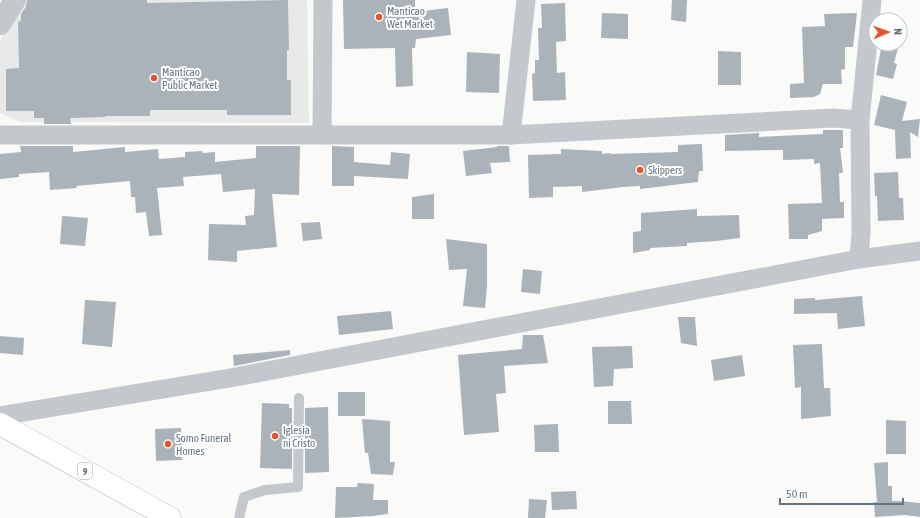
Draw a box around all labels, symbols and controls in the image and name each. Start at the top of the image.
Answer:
place label: Manticao Wet Market [387,5,433,30]
marker: Manticao Wet Market [374,12,384,22]
north arrow [868,12,908,52]
text: N [892,28,904,35]
place label: Manticao Public Market [162,66,217,91]
marker: Manticao Public Market [149,73,159,83]
place label: Skippers [648,164,682,176]
marker: Skippers [635,165,645,175]
place label: Iglesia ni Cristo [283,424,315,449]
marker: Iglesia ni Cristo [270,431,280,441]
place label: Somo Funeral Homes [176,432,231,457]
marker: Somo Funeral Homes [163,439,173,449]
road number: 9 [78,463,92,479]
scale bar [780,480,903,506]
text: 50 m [786,487,808,501]

